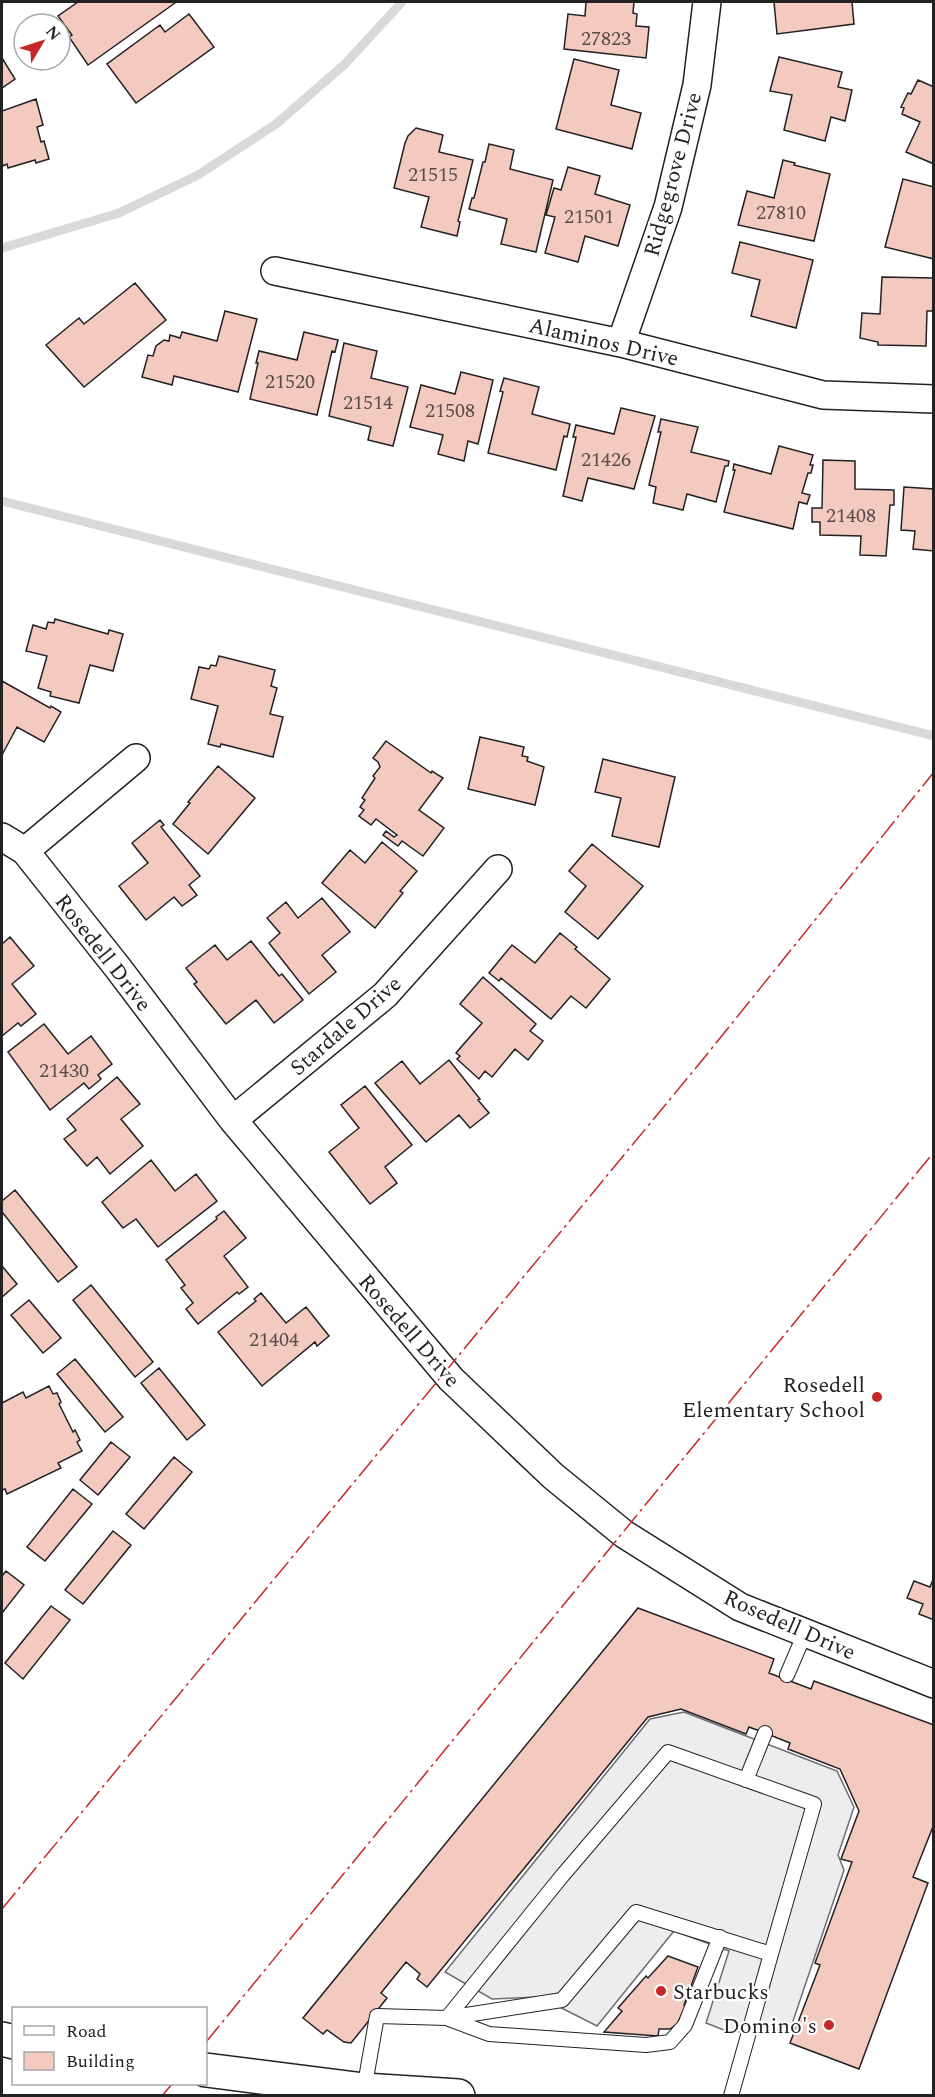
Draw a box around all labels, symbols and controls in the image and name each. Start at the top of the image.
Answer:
north arrow [12,12,72,72]
text: N [39,21,66,46]
house number: 27823 [581,24,631,54]
street label: Ridgegrove Drive [636,88,711,260]
house number: 21515 [408,160,458,190]
house number: 27810 [756,198,806,228]
house number: 21501 [564,202,614,232]
street label: Alaminos Drive [526,309,682,376]
house number: 21520 [265,367,315,397]
house number: 21514 [343,388,393,418]
house number: 21508 [425,396,475,426]
house number: 21426 [581,445,631,475]
house number: 21408 [826,501,876,531]
street label: Rosedell Drive [46,887,159,1019]
street label: Stardale Drive [283,968,409,1084]
house number: 21430 [39,1056,89,1086]
street label: Rosedell Drive [350,1267,468,1395]
house number: 21404 [249,1325,299,1355]
place label: Rosedell Elementary School [682,1369,865,1427]
marker: Rosedell Elementary School [870,1390,884,1404]
street label: Rosedell Drive [718,1581,861,1669]
place label: Starbucks [673,1976,769,2009]
marker: Starbucks [654,1984,668,1998]
legend [12,2007,207,2085]
place label: Domino's [723,2010,817,2043]
text: Road [66,2018,107,2045]
marker: Domino's [822,2018,836,2032]
text: Building [66,2048,135,2075]

